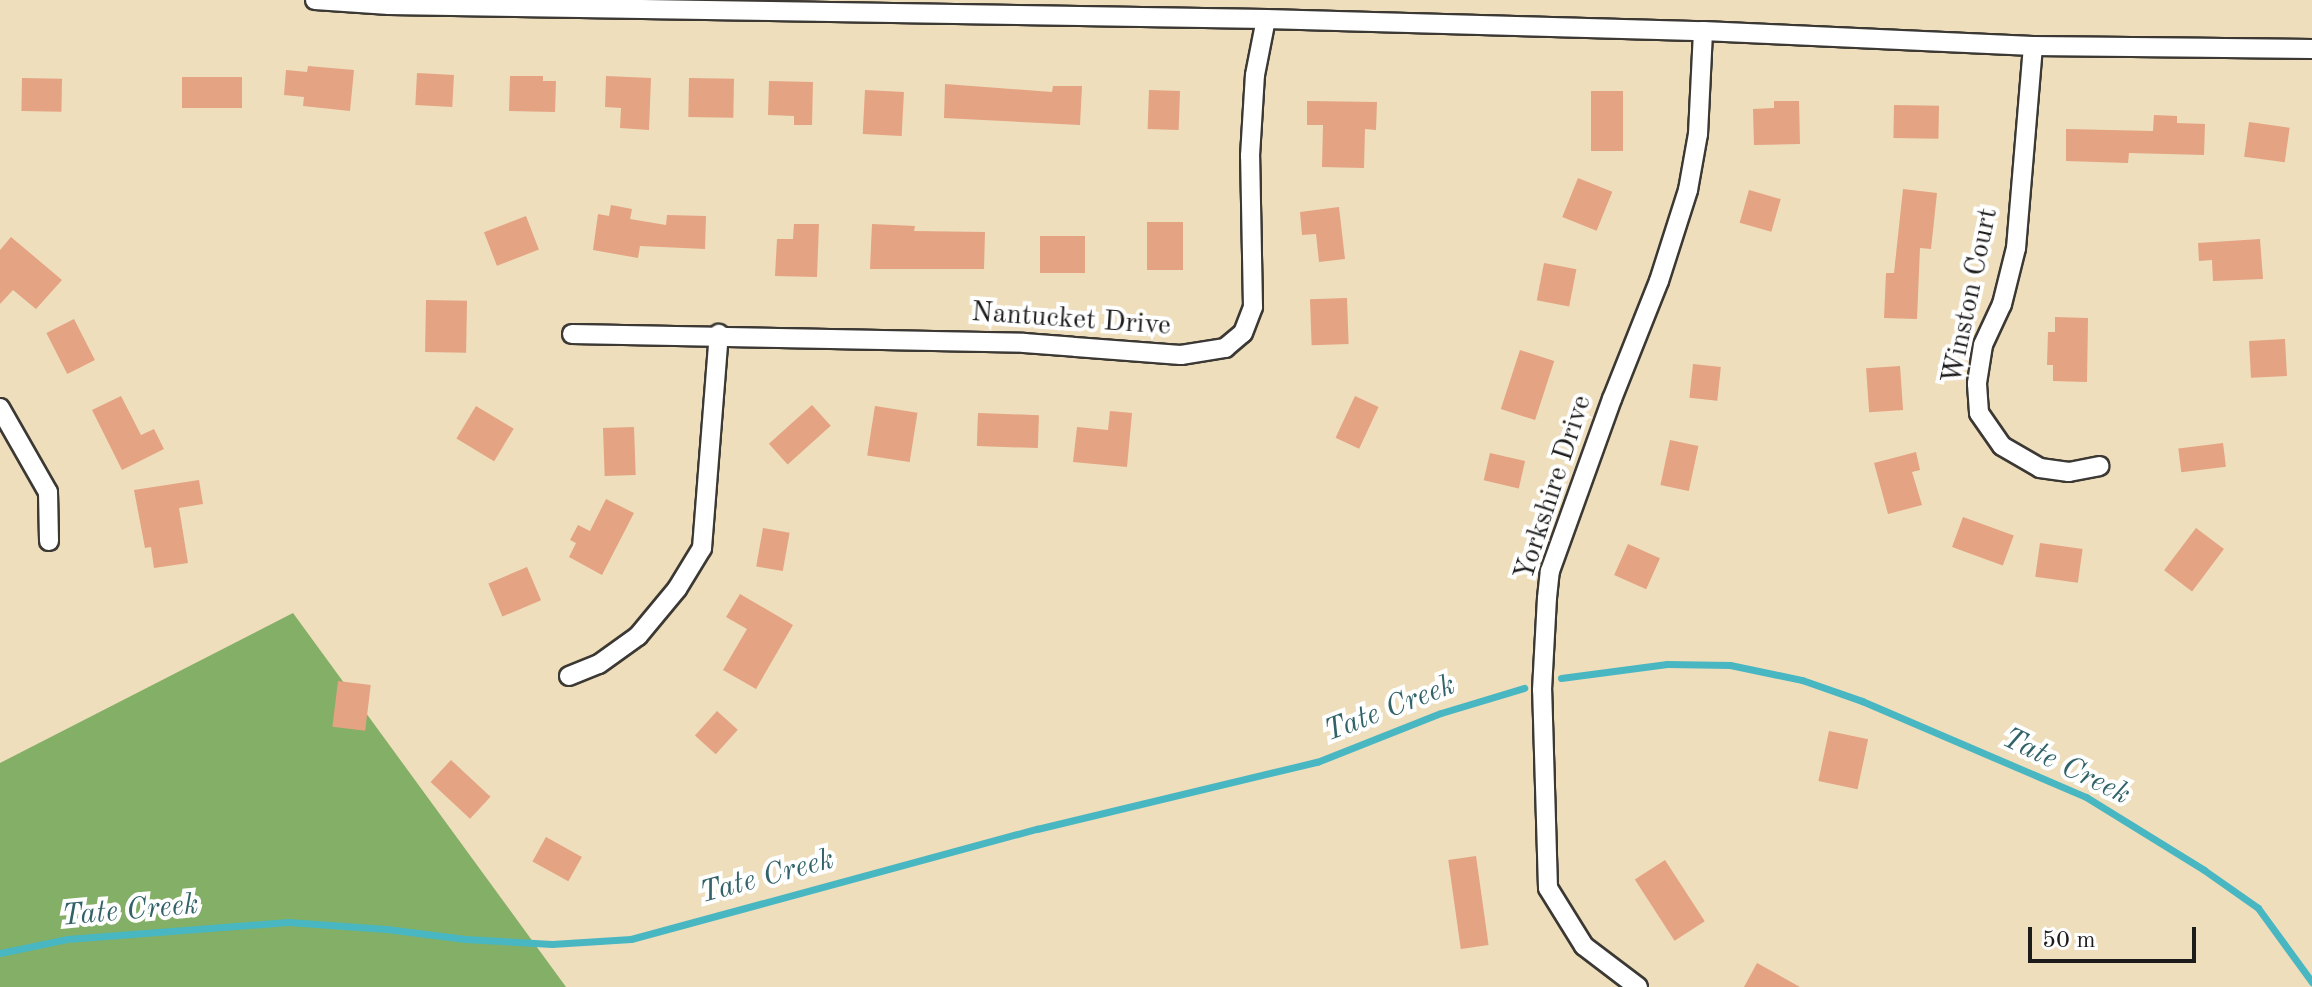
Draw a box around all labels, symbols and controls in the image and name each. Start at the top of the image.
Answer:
street label: Winston Court [1936,205,2006,387]
street label: Nantucket Drive [970,296,1172,344]
street label: Yorkshire Drive [1508,391,1600,585]
water label: Tate Creek [1319,668,1461,750]
water label: Tate Creek [1996,721,2136,813]
water label: Tate Creek [696,842,838,912]
water label: Tate Creek [60,887,200,935]
scale bar [2032,911,2200,961]
text: 50 m [2042,929,2096,953]

